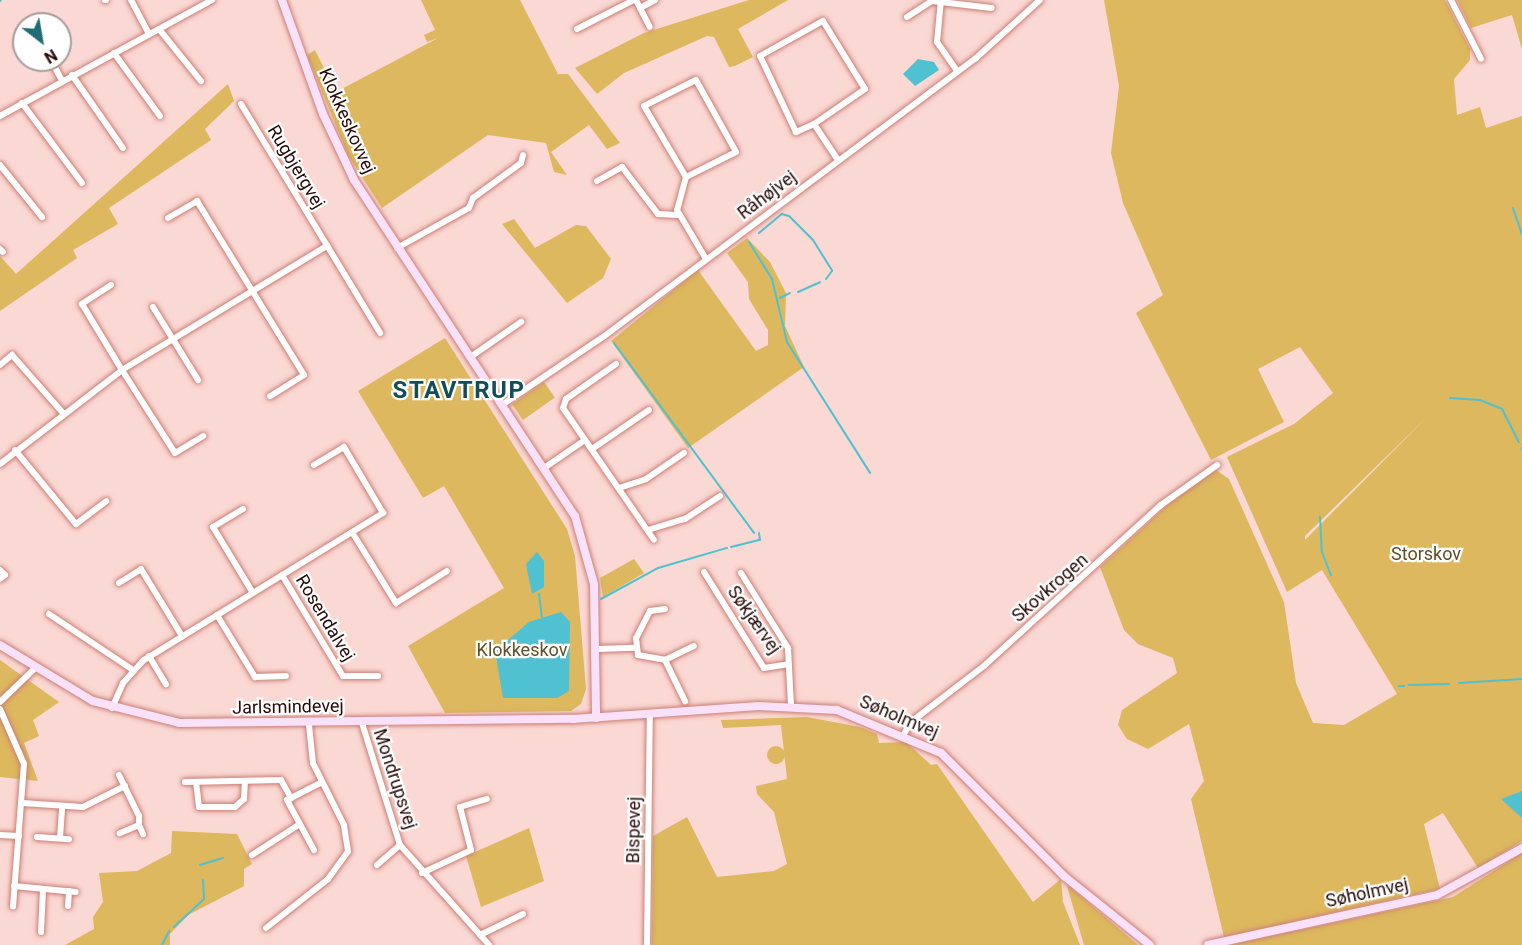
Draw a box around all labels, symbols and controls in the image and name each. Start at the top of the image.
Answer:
north arrow [12,12,72,72]
text: N [41,45,60,67]
street label: Klokkeskovvej [314,65,380,177]
street label: Rugbjergvej [263,121,329,213]
street label: Råhøjvej [733,166,801,224]
district label: STAVTRUP [393,377,525,405]
park label: Storskov [1391,543,1461,565]
street label: Skovkrogen [1008,549,1092,627]
street label: Rosendalvej [291,571,359,665]
street label: Søkjærvej [723,582,785,658]
park label: Klokkeskov [477,639,567,661]
street label: Søholmvej [856,691,942,743]
street label: Jarlsmindevej [232,695,344,719]
street label: Mondrupsvej [369,726,421,832]
street label: Bispevej [623,796,645,864]
street label: Søholmvej [1324,874,1410,912]

